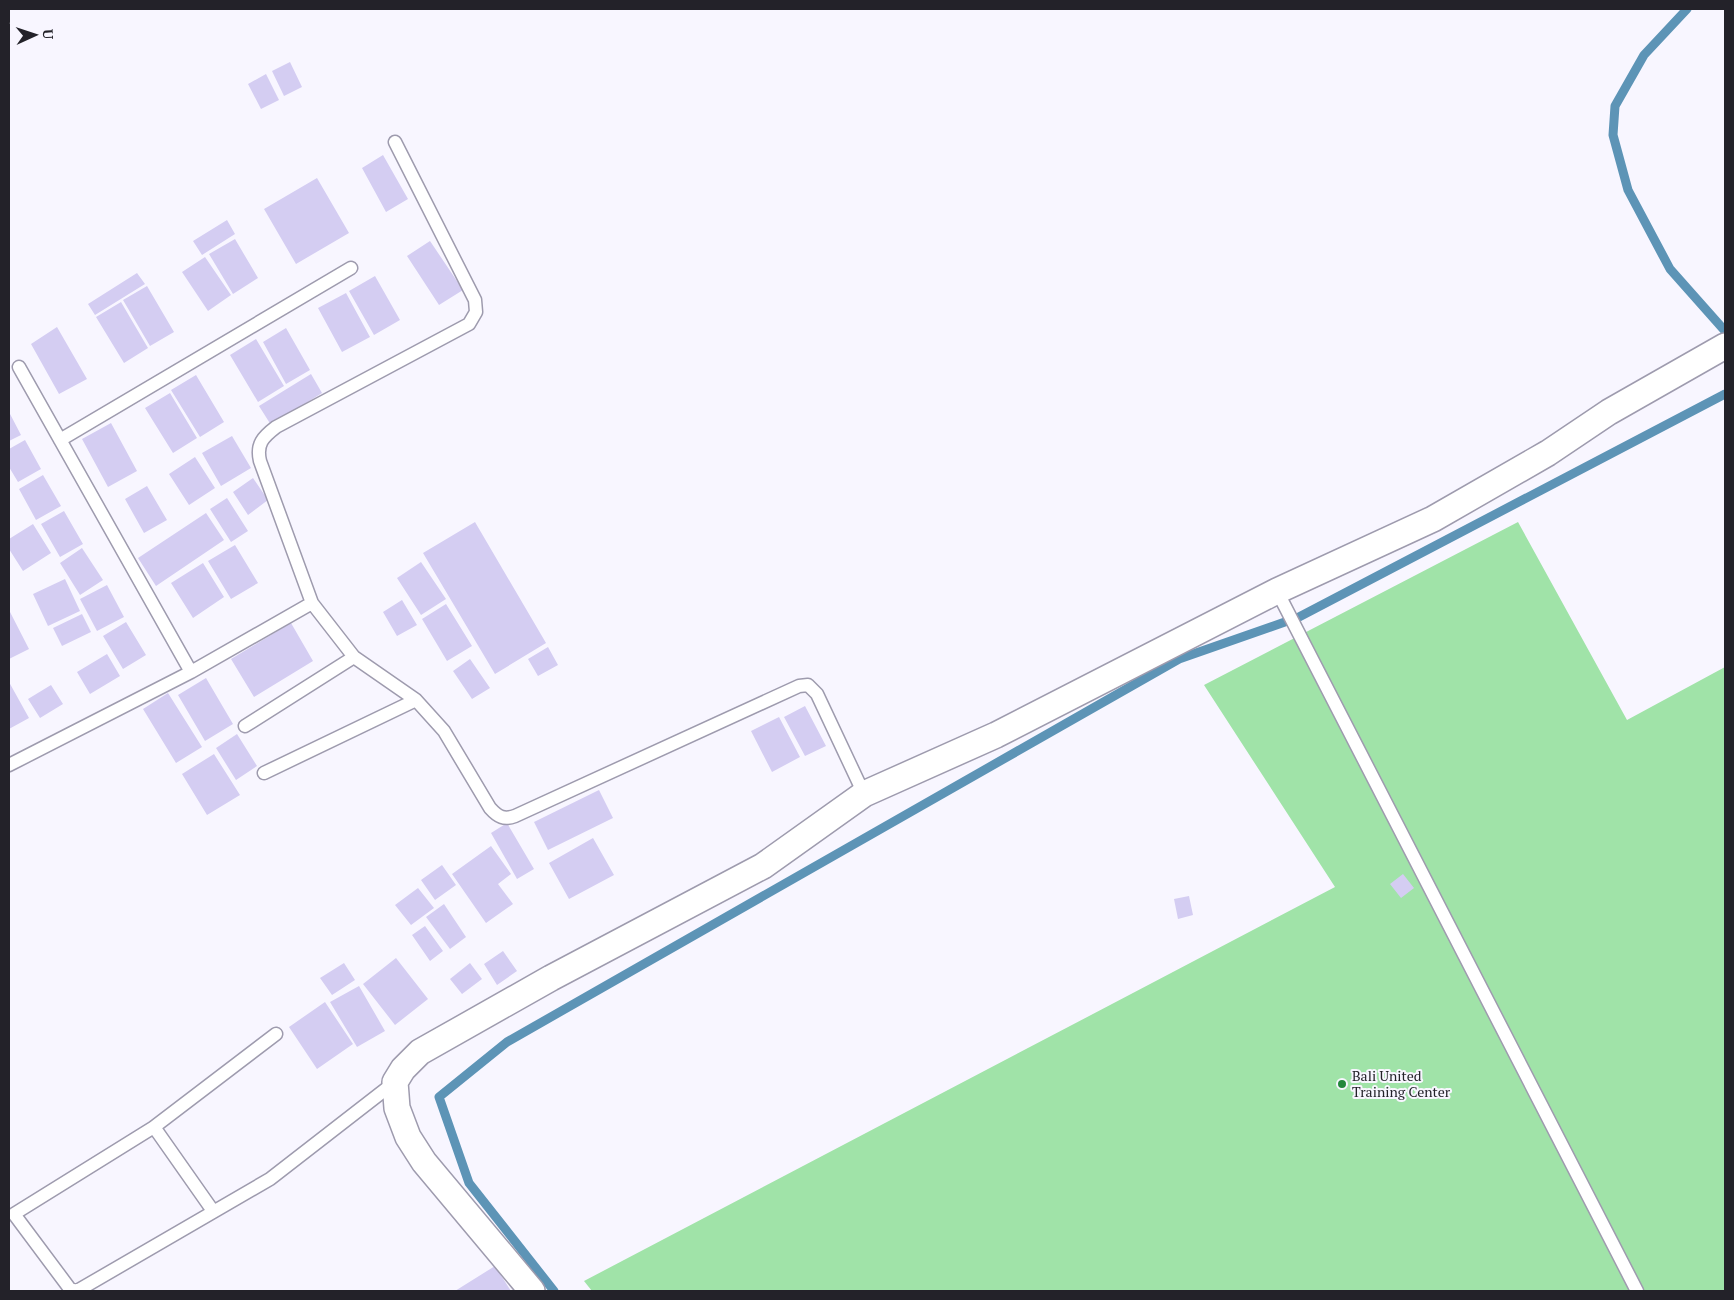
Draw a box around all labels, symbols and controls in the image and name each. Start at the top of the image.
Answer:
north arrow [10,10,60,60]
text: U [39,29,58,40]
place label: Bali United Training Center [1352,1066,1451,1101]
marker: Bali United Training Center [1336,1078,1348,1090]

